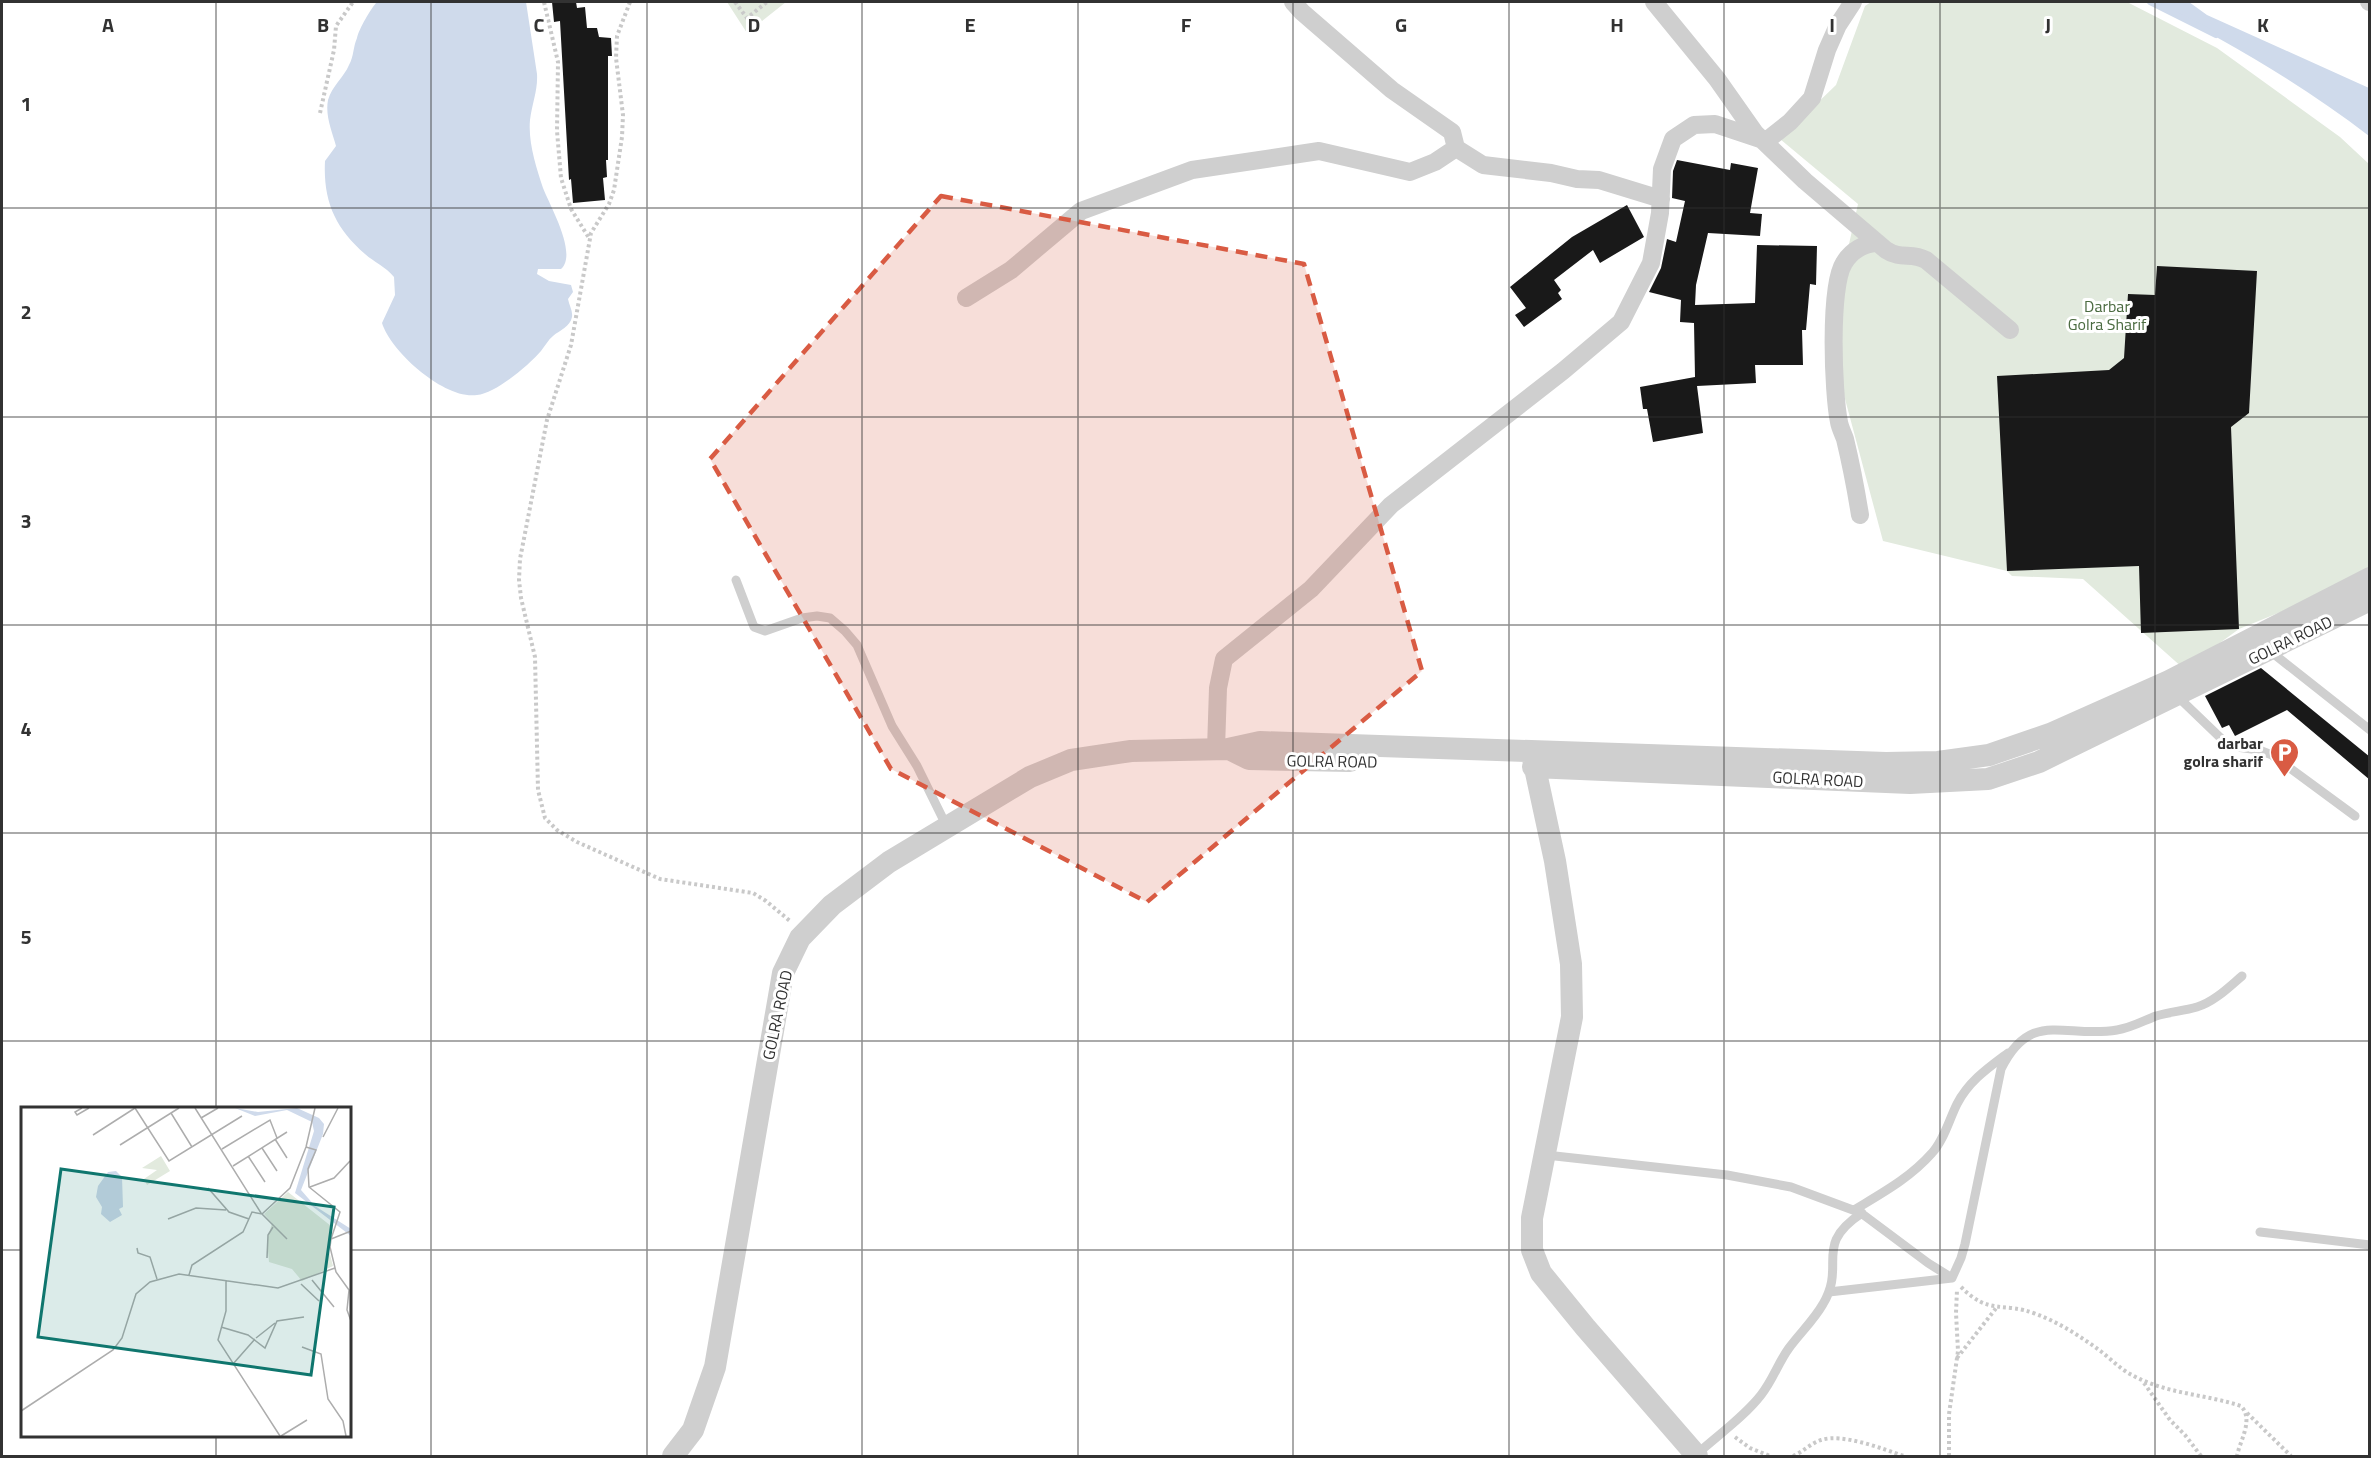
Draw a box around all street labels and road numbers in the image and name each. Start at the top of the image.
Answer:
street label: GOLRA ROAD [2244,609,2336,671]
street label: GOLRA ROAD [1286,748,1378,774]
street label: GOLRA ROAD [1772,765,1864,793]
street label: GOLRA ROAD [756,968,798,1062]

